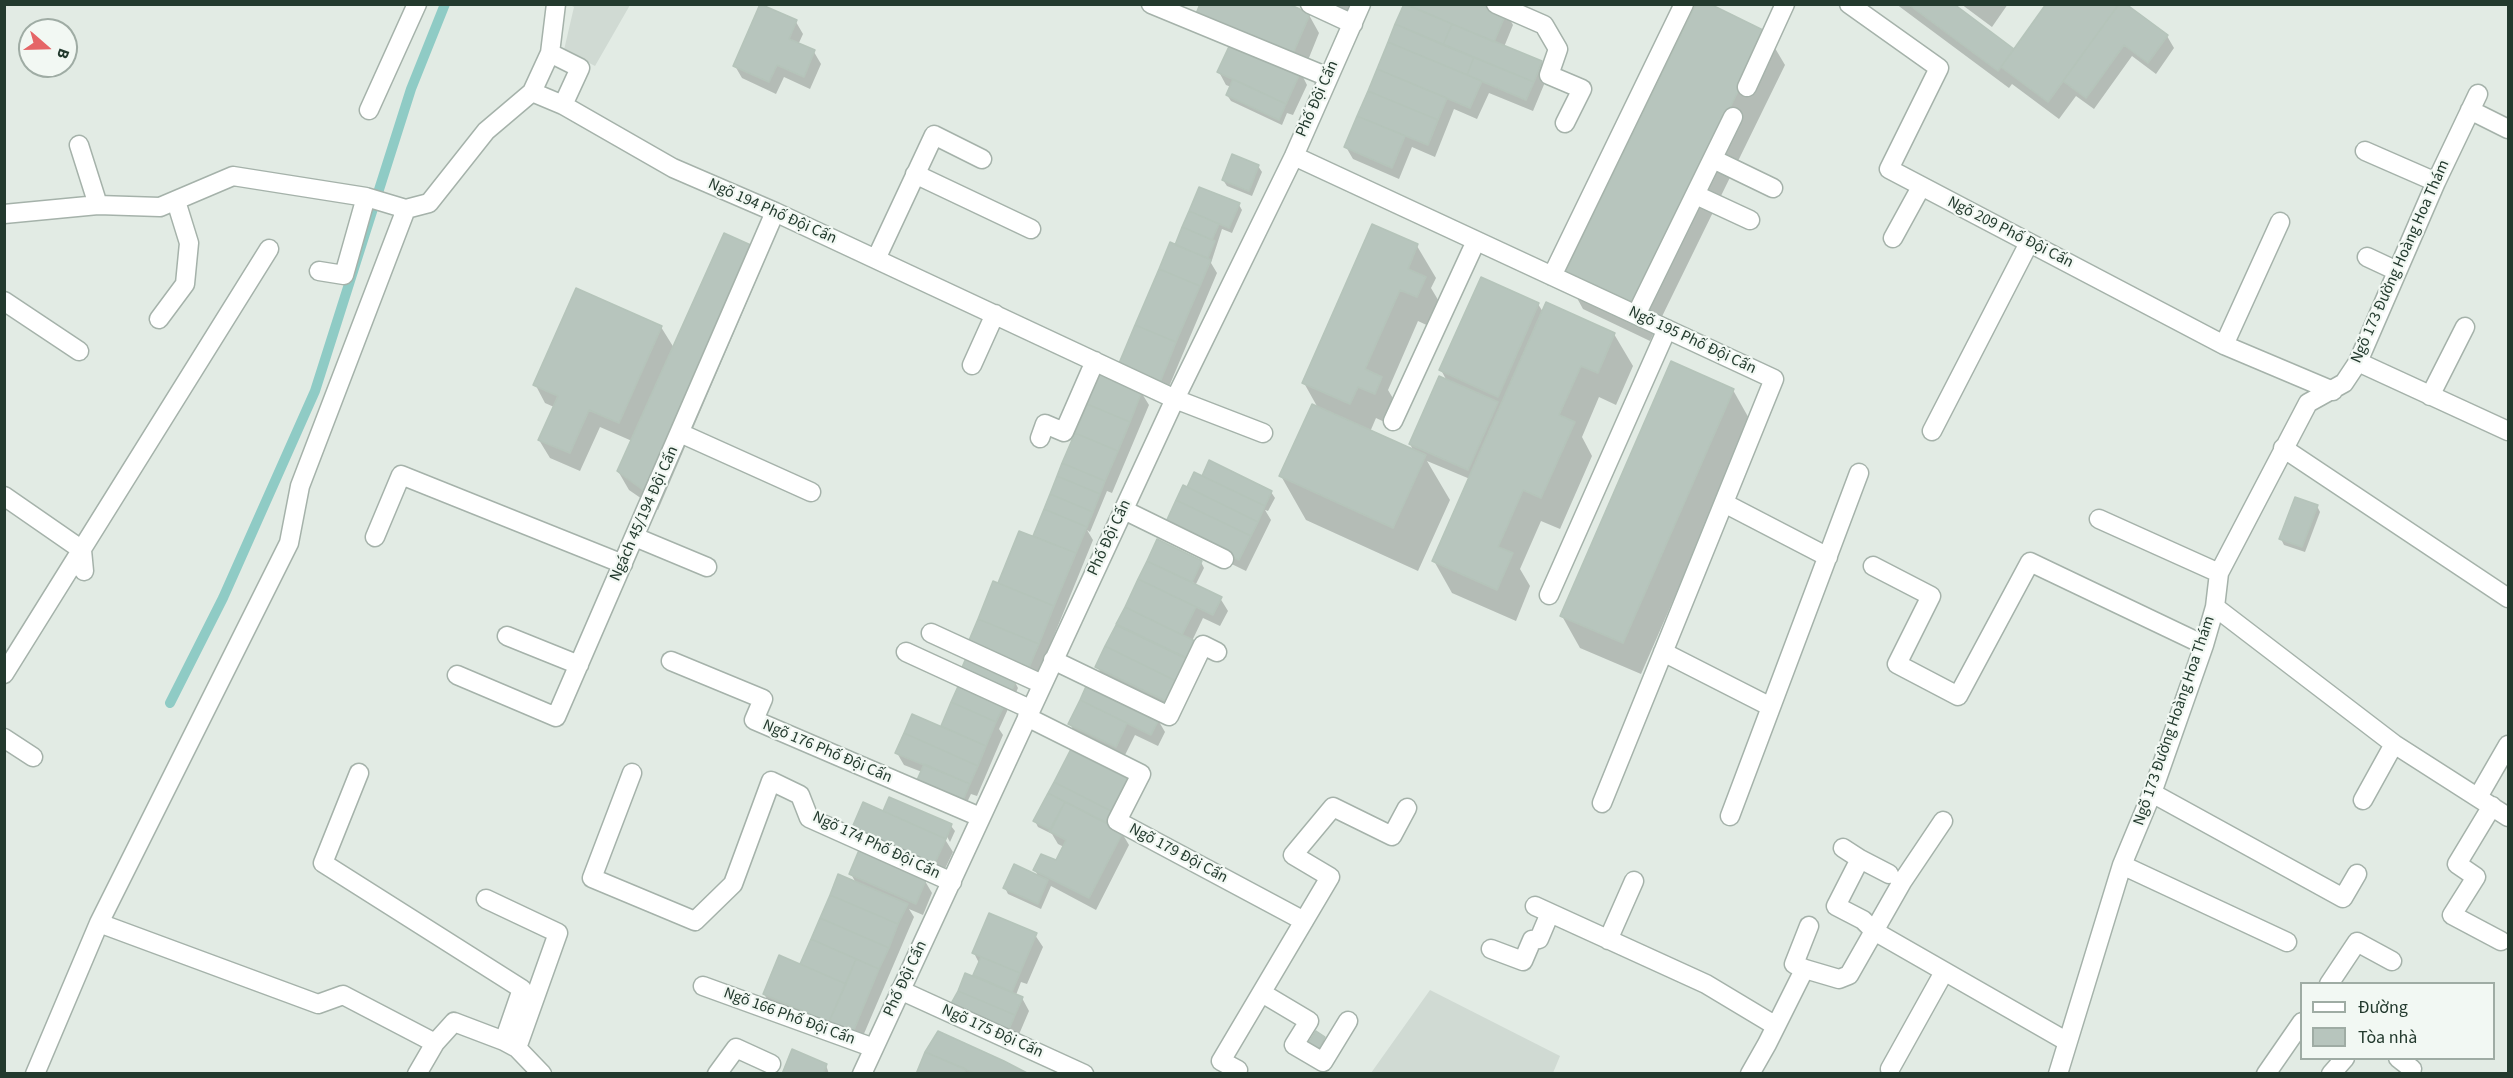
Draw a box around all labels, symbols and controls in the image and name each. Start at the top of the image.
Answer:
north arrow [18,18,78,78]
text: B [51,45,75,62]
street label: Phố Đội Cấn [1293,58,1343,140]
street label: Ngõ 173 Đường Hoàng Hoa Thám [2347,157,2455,367]
street label: Ngõ 194 Phố Đội Cấn [705,175,839,249]
street label: Ngõ 209 Phố Đội Cấn [1944,193,2076,273]
street label: Ngõ 195 Phố Đội Cấn [1625,303,1759,379]
street label: Ngách 45/194 Đội Cấn [607,443,683,585]
street label: Phố Đội Cấn [1084,497,1136,579]
street label: Ngõ 173 Đường Hoàng Hoa Thám [2130,614,2220,828]
street label: Ngõ 176 Phố Đội Cấn [759,716,895,788]
street label: Ngõ 174 Phố Đội Cấn [809,808,943,884]
street label: Ngõ 179 Đội Cấn [1125,820,1231,888]
street label: Phố Đội Cấn [880,938,932,1020]
legend [2300,982,2495,1060]
street label: Ngõ 166 Phố Đội Cấn [721,984,857,1050]
text: Đường [2358,995,2408,1020]
street label: Ngõ 175 Đội Cấn [938,1001,1046,1063]
text: Tòa nhà [2358,1025,2417,1050]

